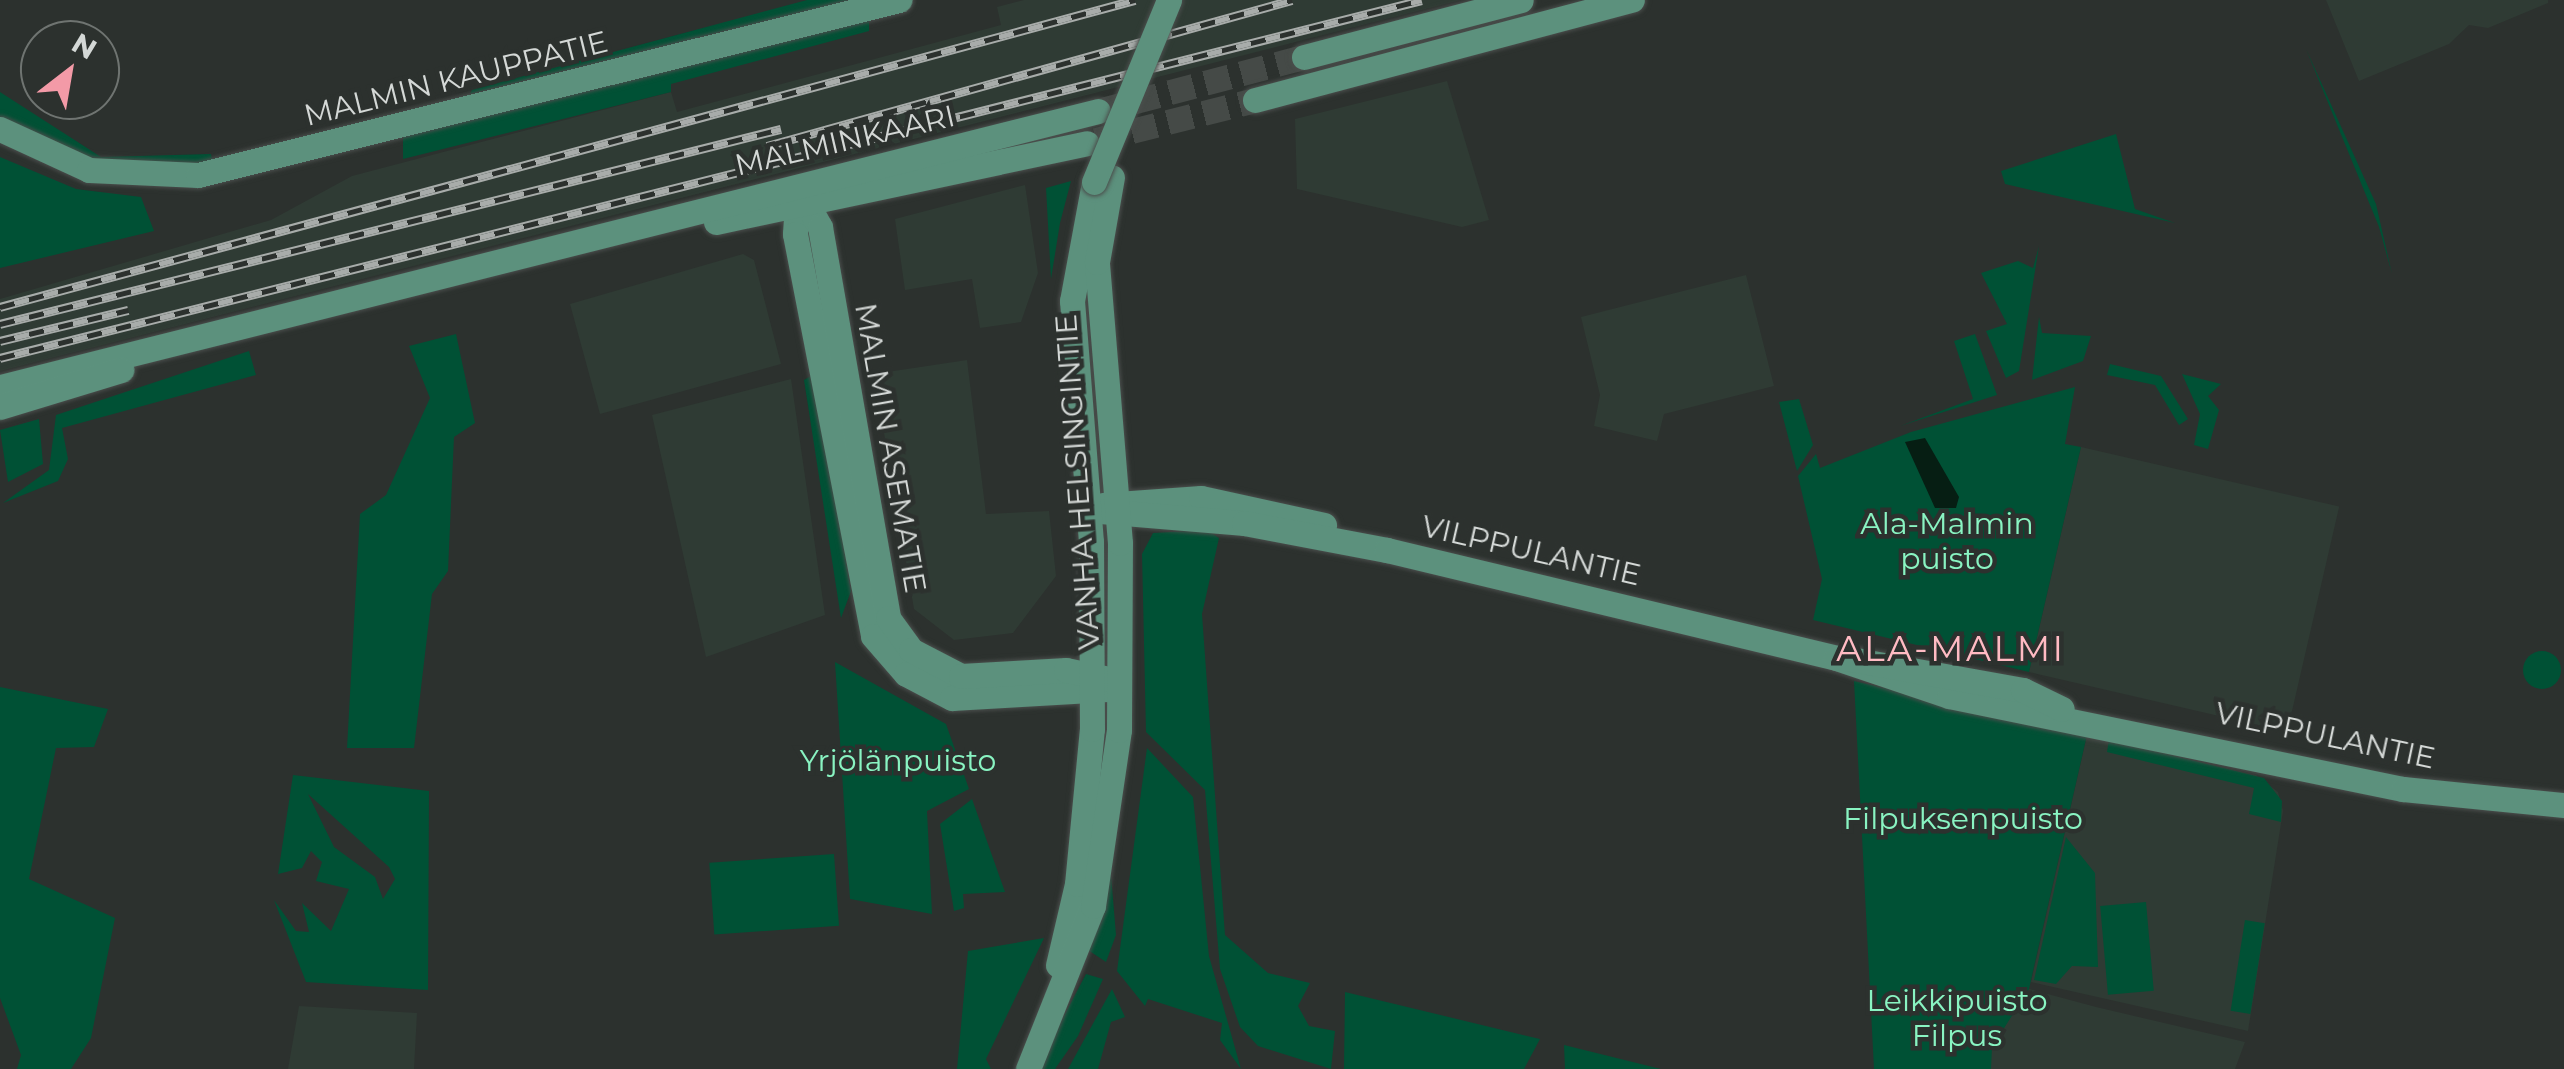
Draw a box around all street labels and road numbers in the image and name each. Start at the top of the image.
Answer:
street label: MALMIN KAUPPATIE [301,24,611,134]
street label: MALMINKAARI [732,98,958,184]
street label: MALMIN ASEMATIE [847,300,933,596]
street label: VANHA HELSINGINTIE [1048,313,1108,651]
street label: VILPPULANTIE [1418,508,1644,594]
street label: VILPPULANTIE [2212,695,2438,777]

